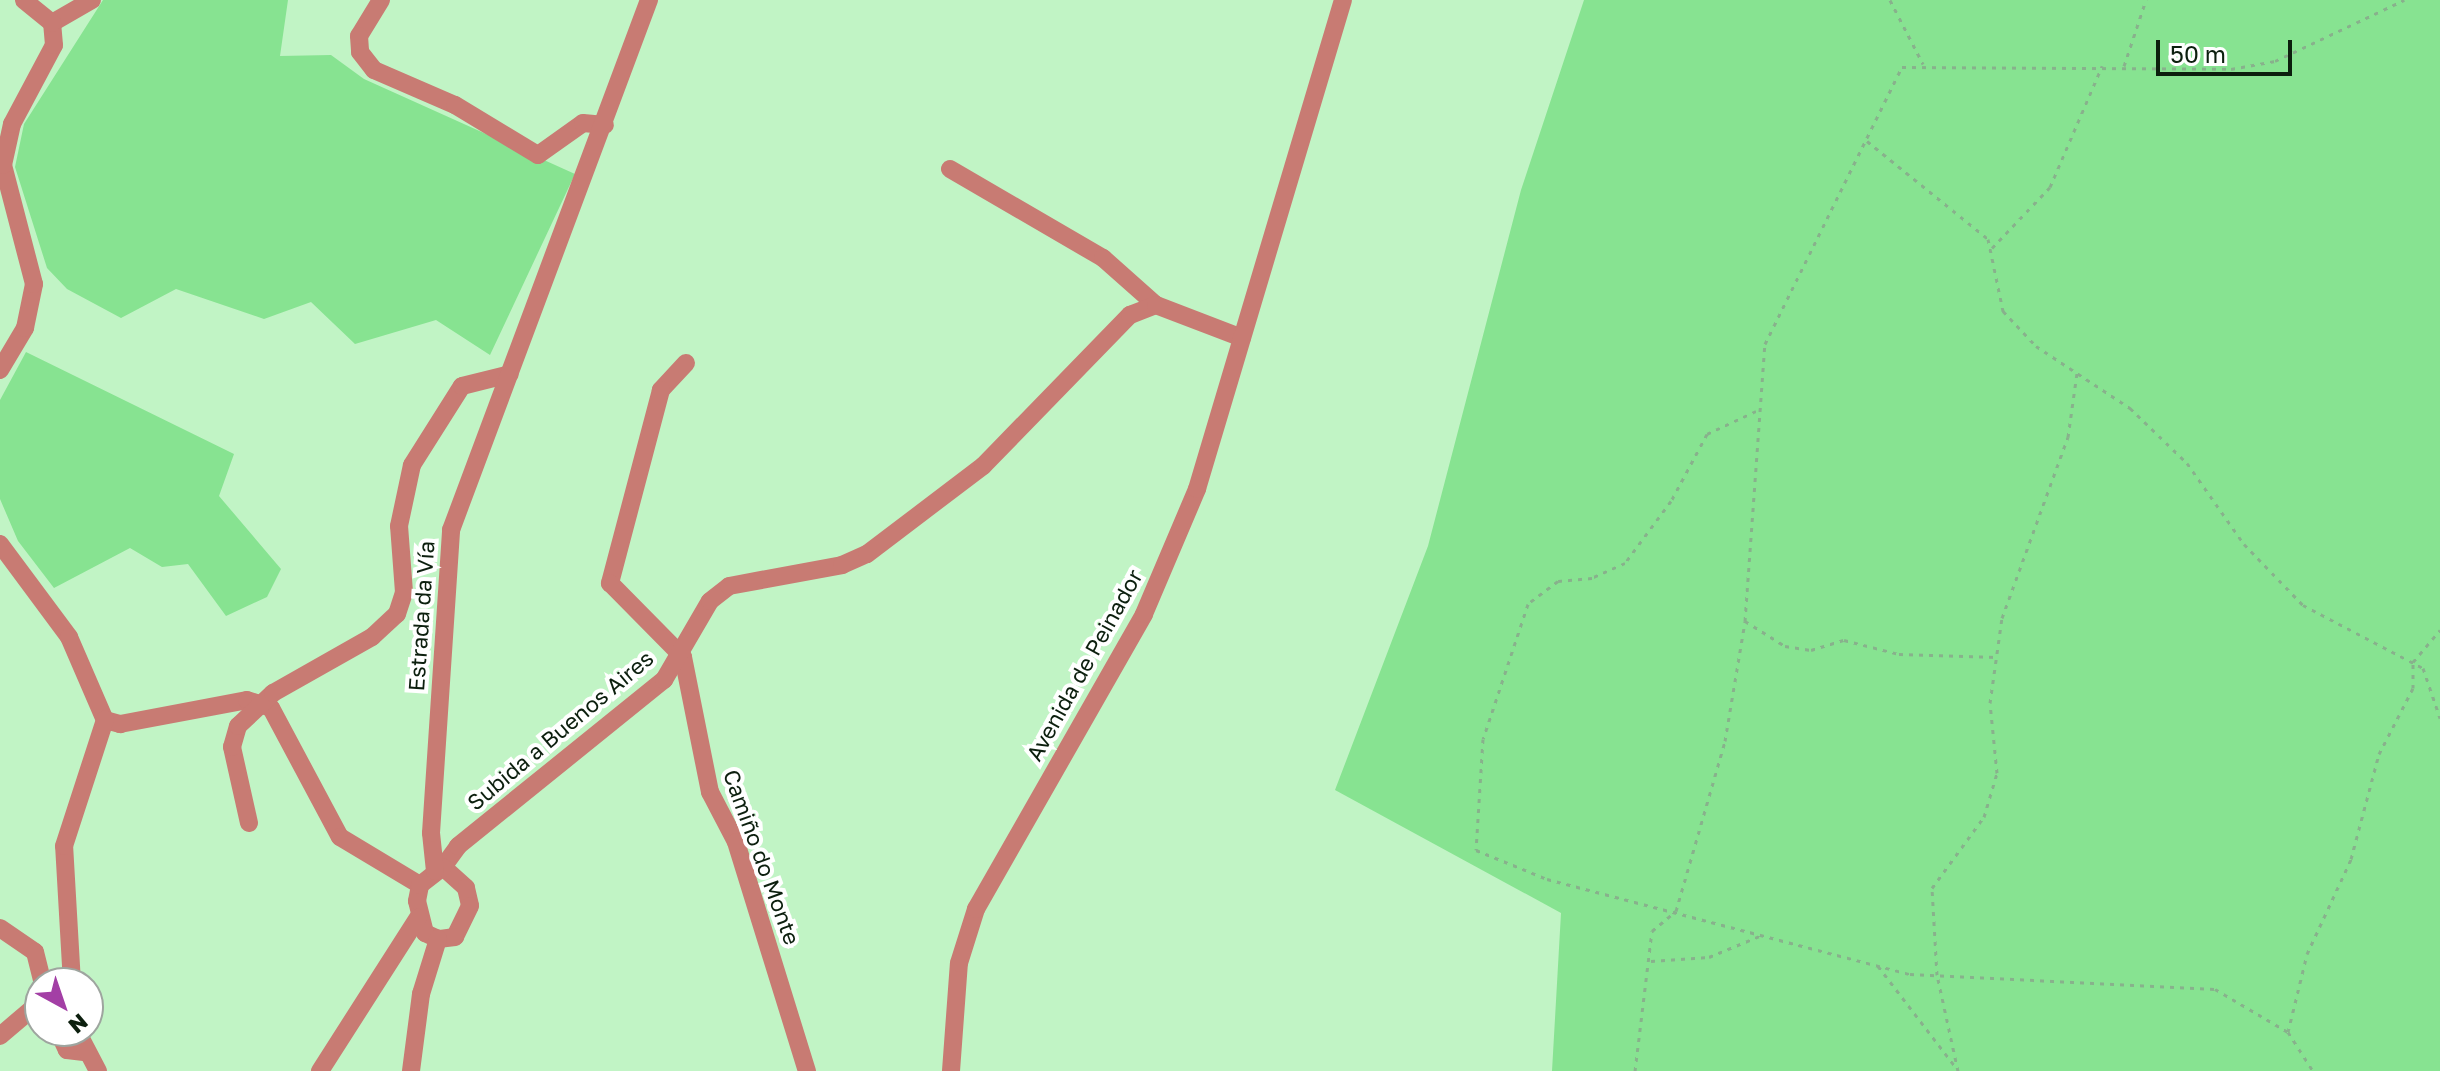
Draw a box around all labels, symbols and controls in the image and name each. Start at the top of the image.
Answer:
scale bar [2160,24,2296,74]
text: 50 m [2170,39,2226,68]
street label: Estrada da Vía [403,540,439,692]
street label: Avenida de Peinador [1020,565,1148,765]
street label: Subida a Buenos Aires [462,645,658,815]
street label: Camiño do Monte [718,766,806,948]
north arrow [24,967,104,1047]
text: N [63,1009,94,1040]

